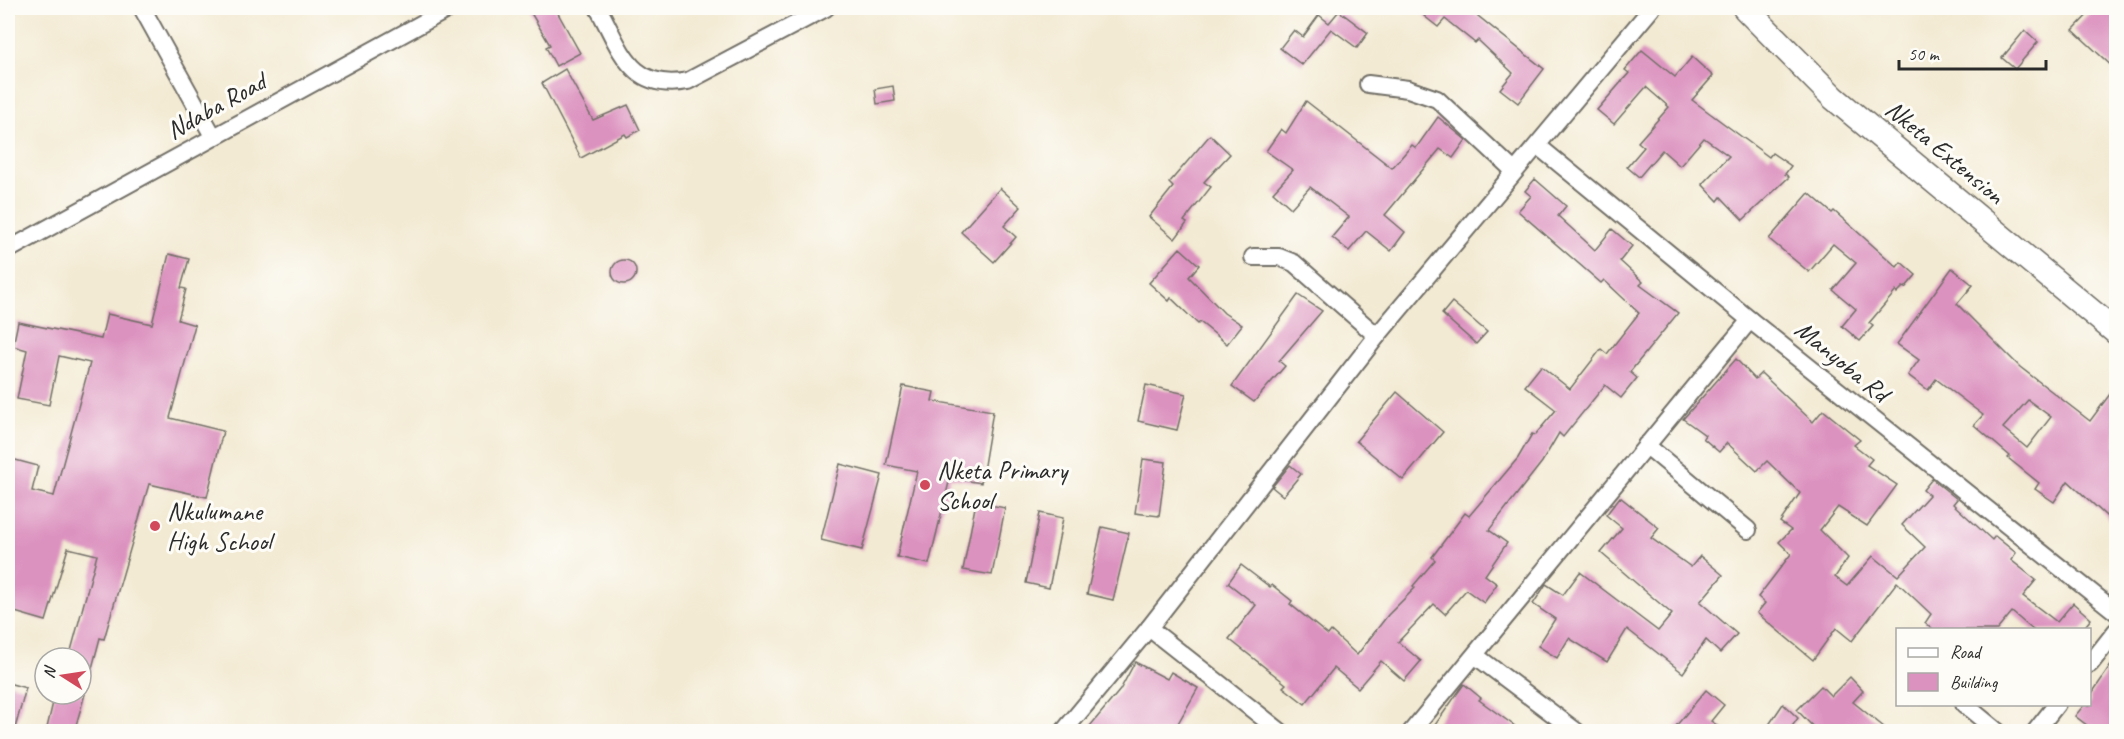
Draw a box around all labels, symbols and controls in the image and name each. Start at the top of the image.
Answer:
scale bar [1899,33,2046,71]
text: 50 m [1908,43,1941,65]
street label: Ndaba Road [160,63,275,147]
street label: Nketa Extension [1879,93,2012,212]
street label: Manyoba Rd [1788,313,1899,411]
place label: Nketa Primary School [937,454,1069,517]
marker: Nketa Primary School [918,478,932,492]
place label: Nkulumane High School [167,495,276,558]
marker: Nkulumane High School [148,519,162,533]
legend [1896,628,2091,706]
text: Road [1950,641,1983,663]
north arrow [33,646,93,706]
text: N [38,663,61,680]
text: Building [1950,671,1999,693]

